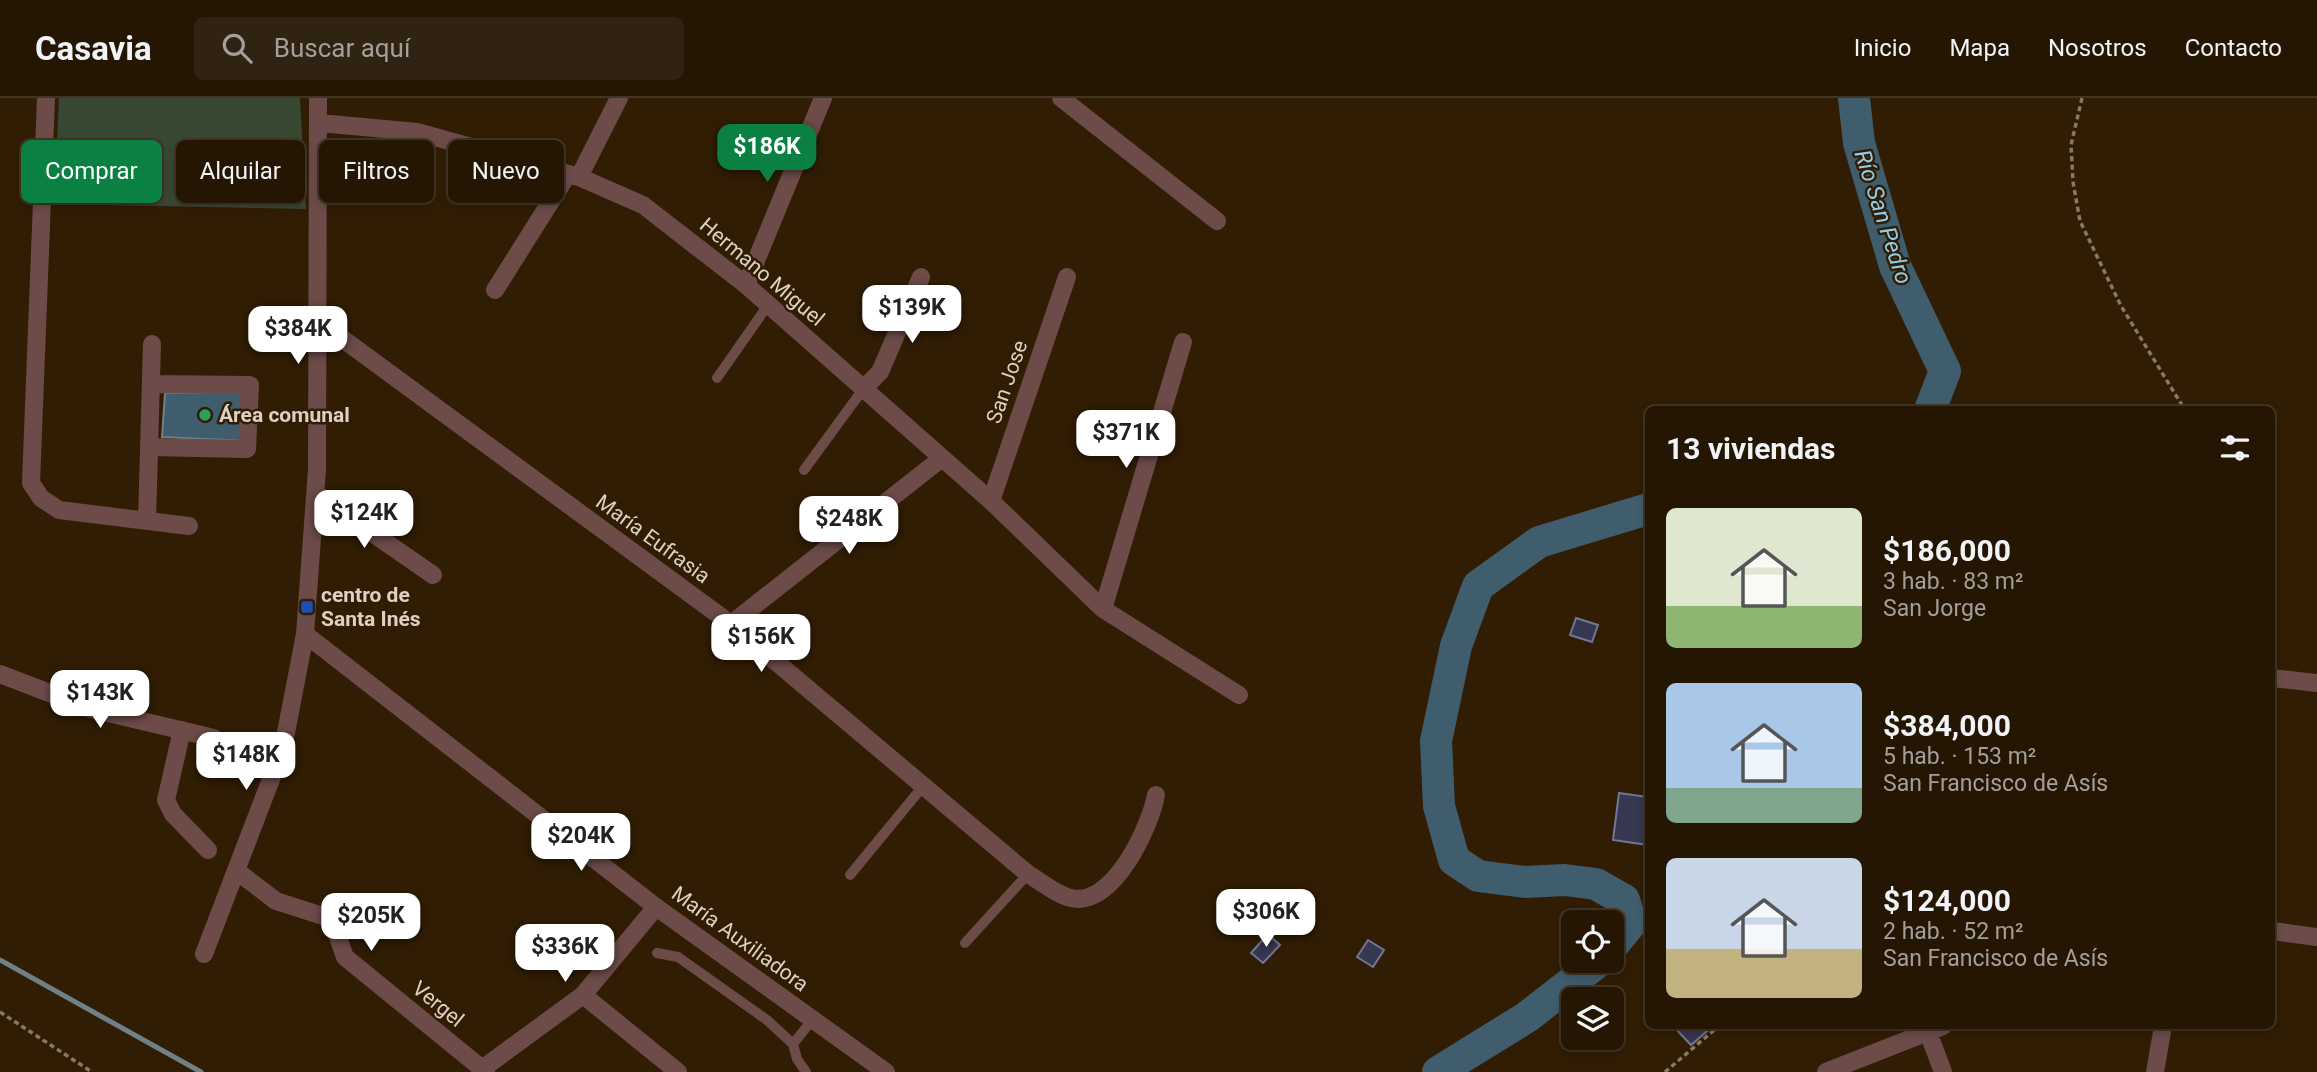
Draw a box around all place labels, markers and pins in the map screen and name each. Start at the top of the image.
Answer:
pin: $186K [718,125,816,184]
pin: $139K [863,286,961,345]
pin: $384K [249,306,347,366]
place label: Área comunal [219,403,350,427]
marker: Área comunal [197,407,213,423]
pin: $371K [1077,410,1175,470]
pin: $124K [315,490,413,550]
pin: $248K [800,496,898,556]
place label: centro de Santa Inés [321,583,421,631]
marker: centro de Santa Inés [299,599,315,615]
pin: $156K [712,614,810,674]
pin: $143K [51,670,149,730]
pin: $148K [197,732,295,792]
pin: $204K [532,814,630,873]
pin: $306K [1217,890,1315,949]
pin: $205K [322,894,420,953]
pin: $336K [516,924,614,984]

